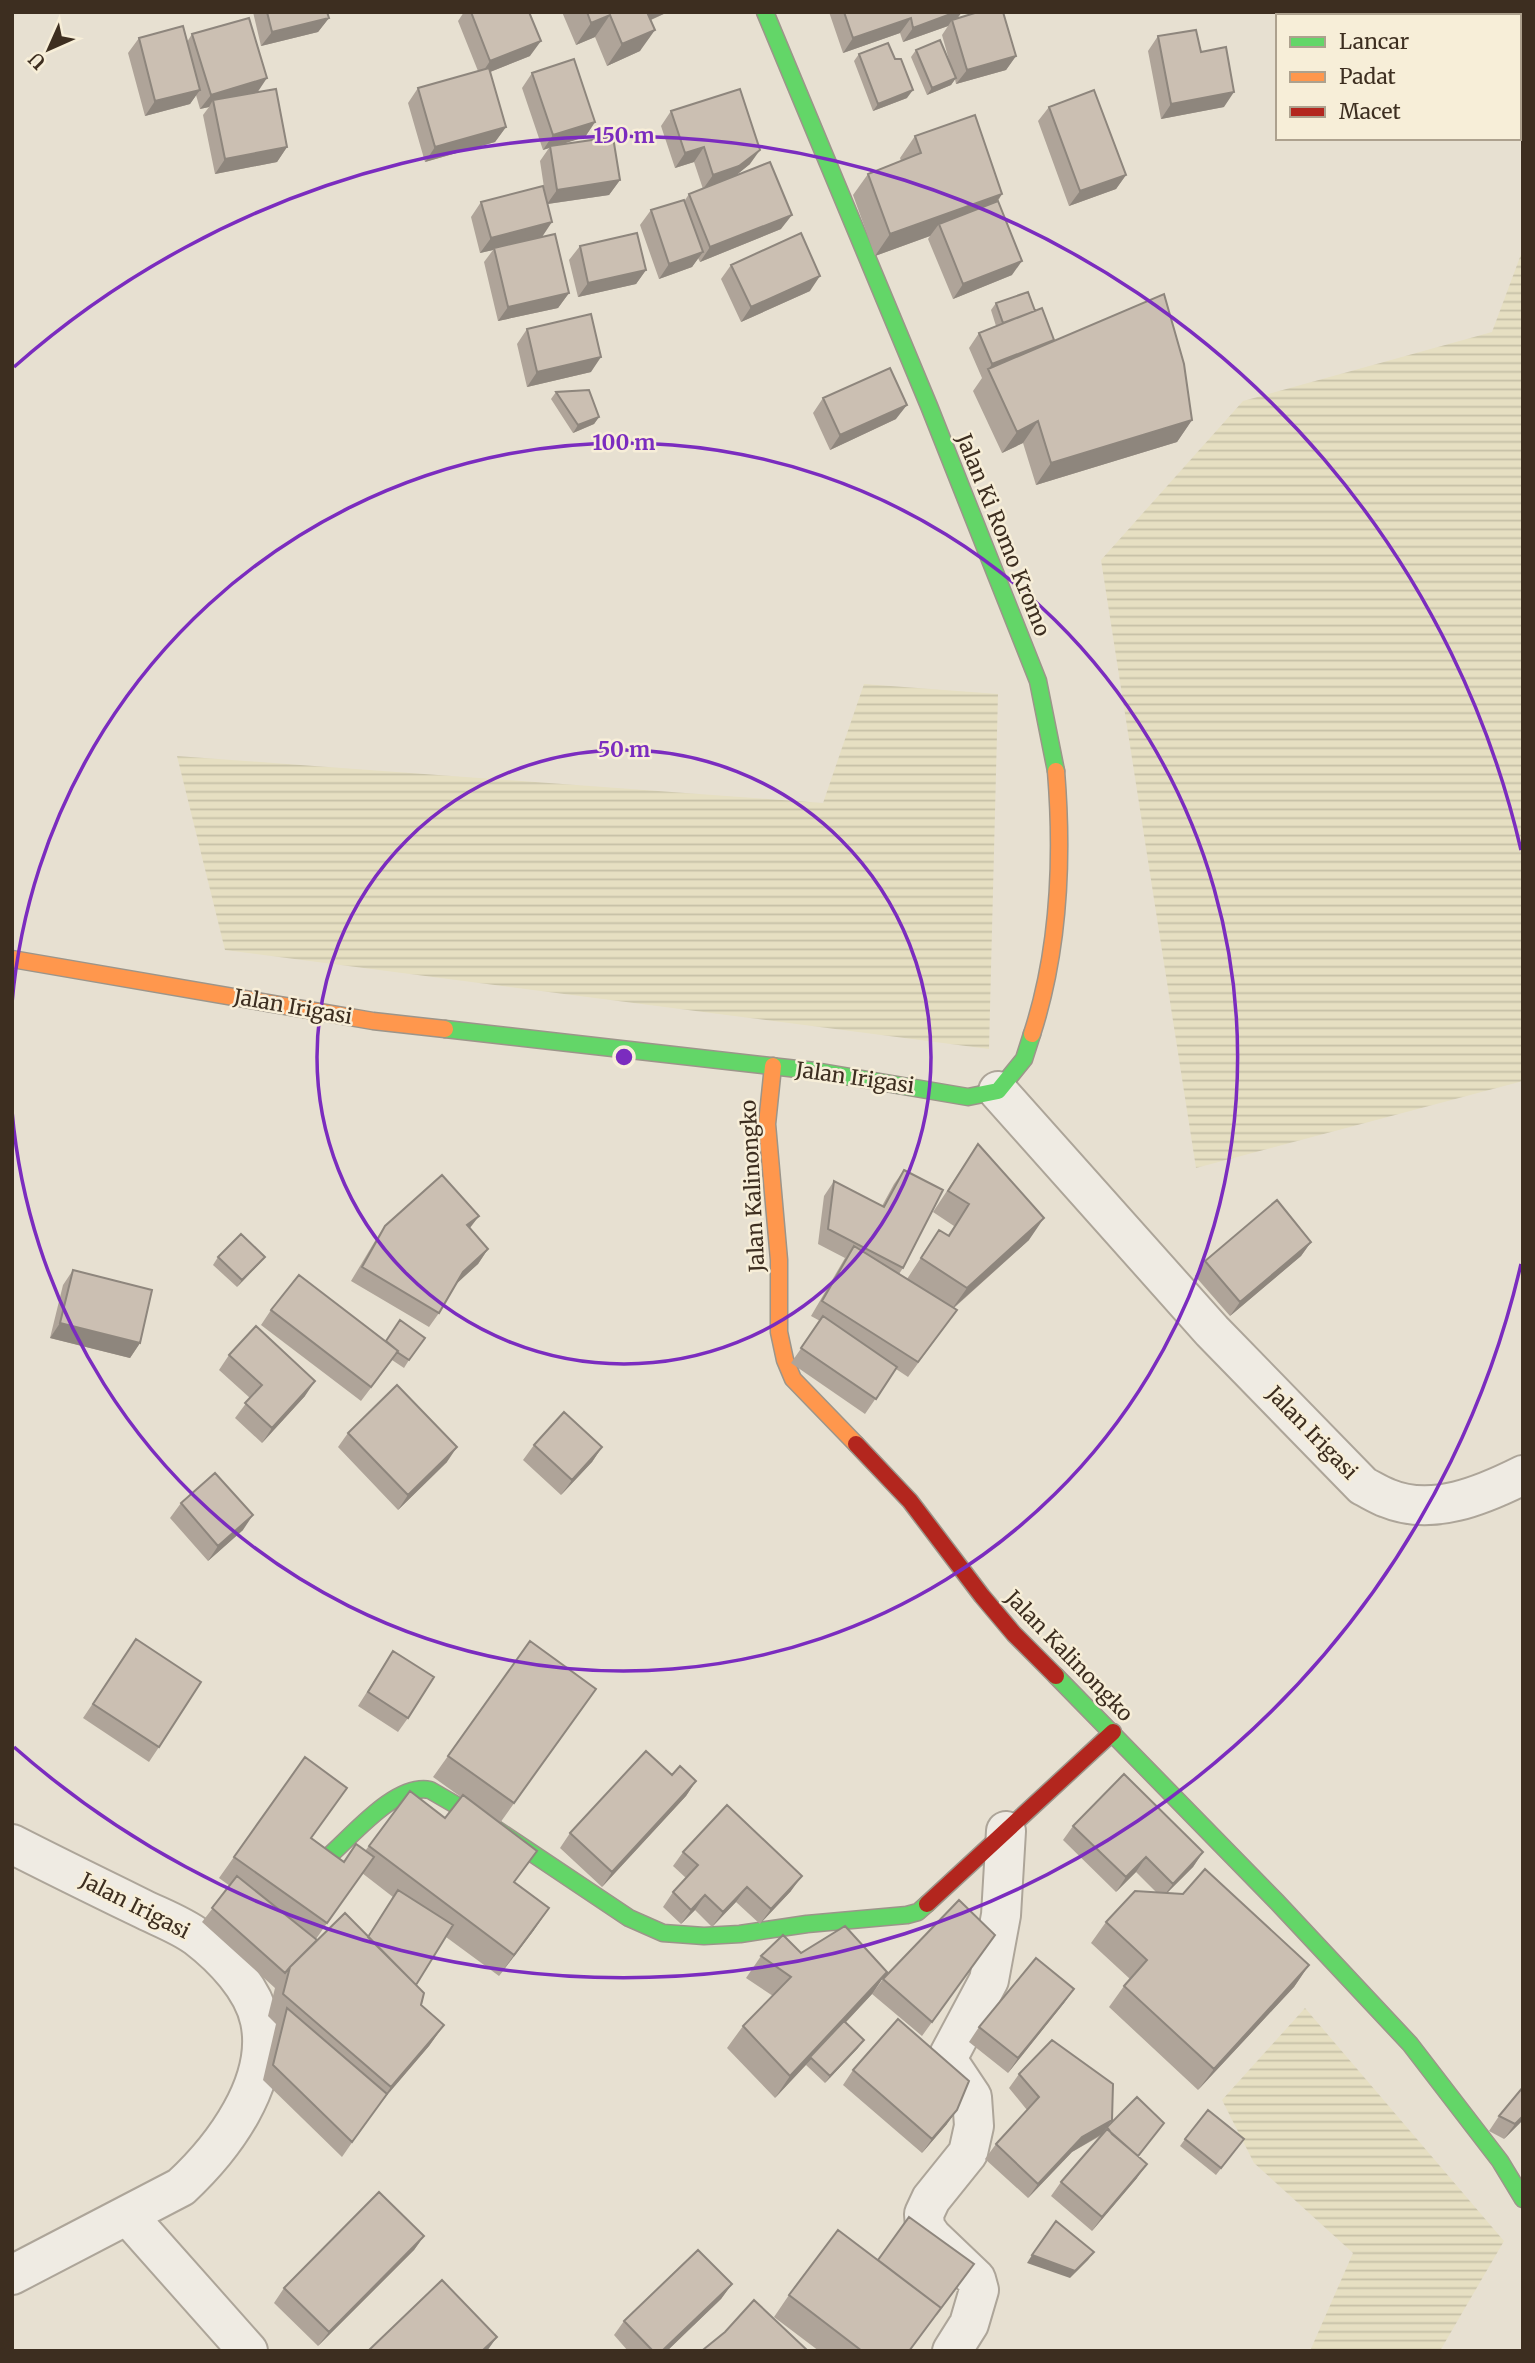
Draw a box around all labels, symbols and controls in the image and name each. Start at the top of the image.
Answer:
north arrow [14,14,84,84]
legend [1276,14,1521,140]
text: Lancar [1339,28,1409,55]
text: U [23,48,50,75]
text: Padat [1339,63,1396,90]
text: Macet [1339,98,1401,125]
text: 150 m [593,122,655,149]
text: 100 m [593,429,655,456]
street label: Jalan Ki Romo Kromo [950,429,1056,640]
text: 50 m [598,736,650,763]
street label: Jalan Irigasi [231,983,355,1030]
centre of rings [612,1045,636,1069]
street label: Jalan Irigasi [793,1056,916,1099]
street label: Jalan Kalinongko [735,1099,771,1274]
street label: Jalan Irigasi [1260,1380,1364,1485]
street label: Jalan Kalinongko [999,1584,1139,1727]
street label: Jalan Irigasi [75,1866,195,1945]

